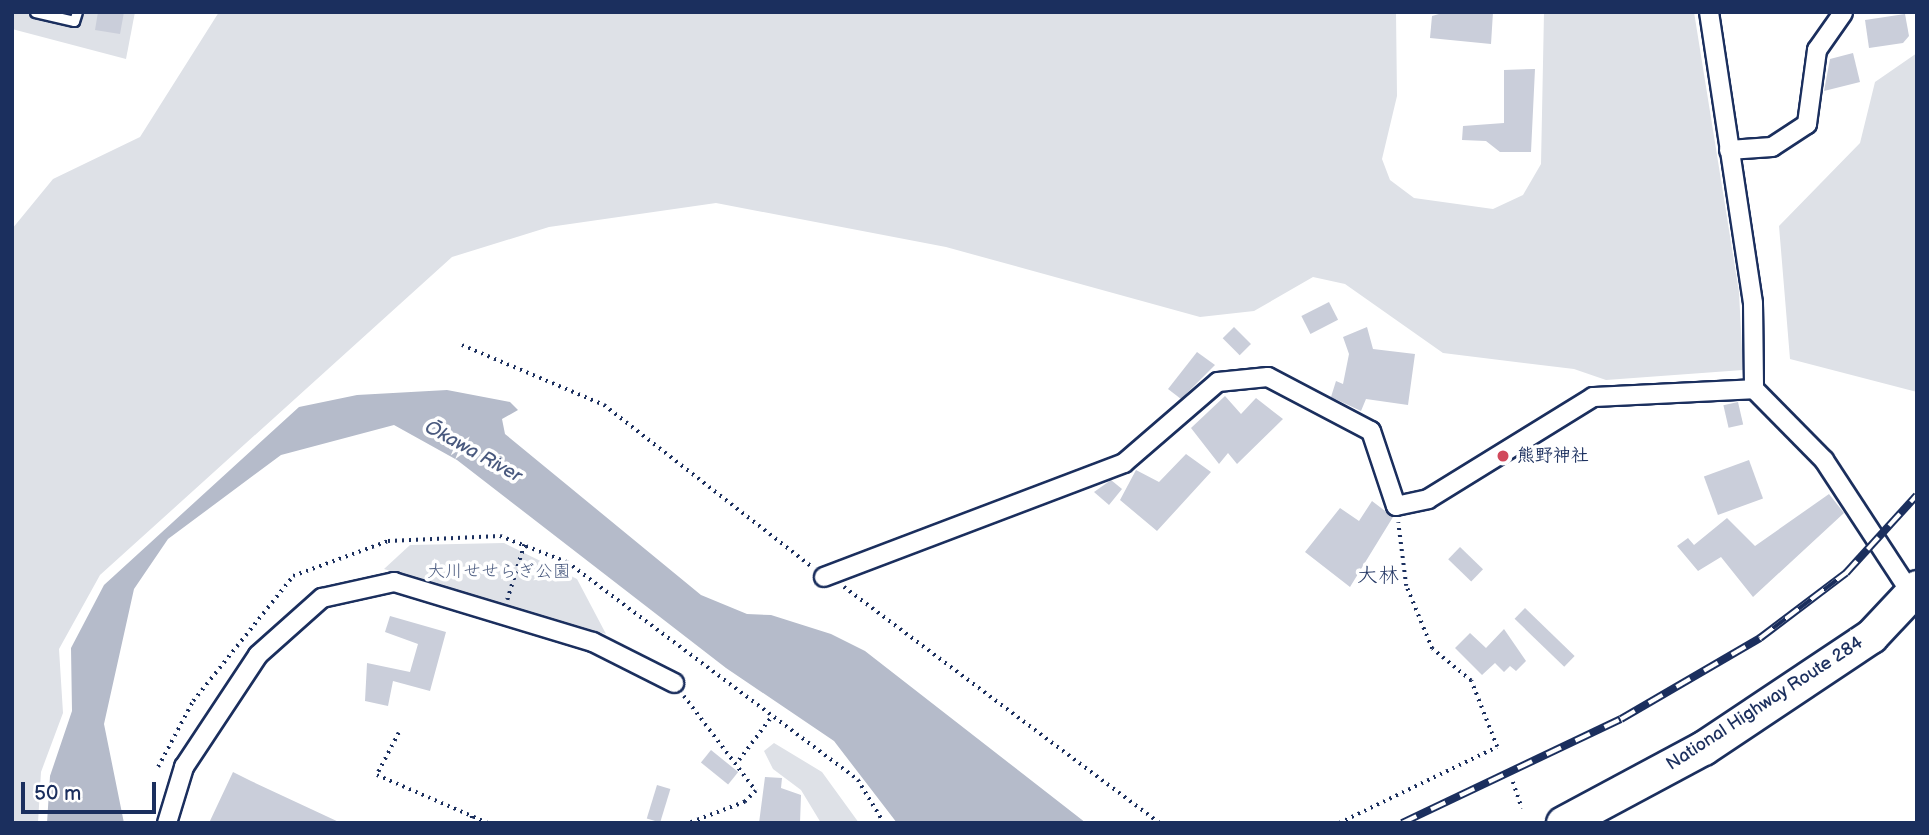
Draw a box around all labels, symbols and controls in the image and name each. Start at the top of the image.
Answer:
water label: Ōkawa River [421,416,525,488]
place label: 熊野神社 [1517,445,1589,467]
marker: 熊野神社 [1495,448,1511,464]
park label: 大川せせらぎ公園 [427,561,571,583]
district label: 大林 [1357,563,1399,589]
street label: National Highway Route 284 [1662,632,1868,776]
scale bar [24,768,159,812]
text: 50 m [34,781,81,806]

